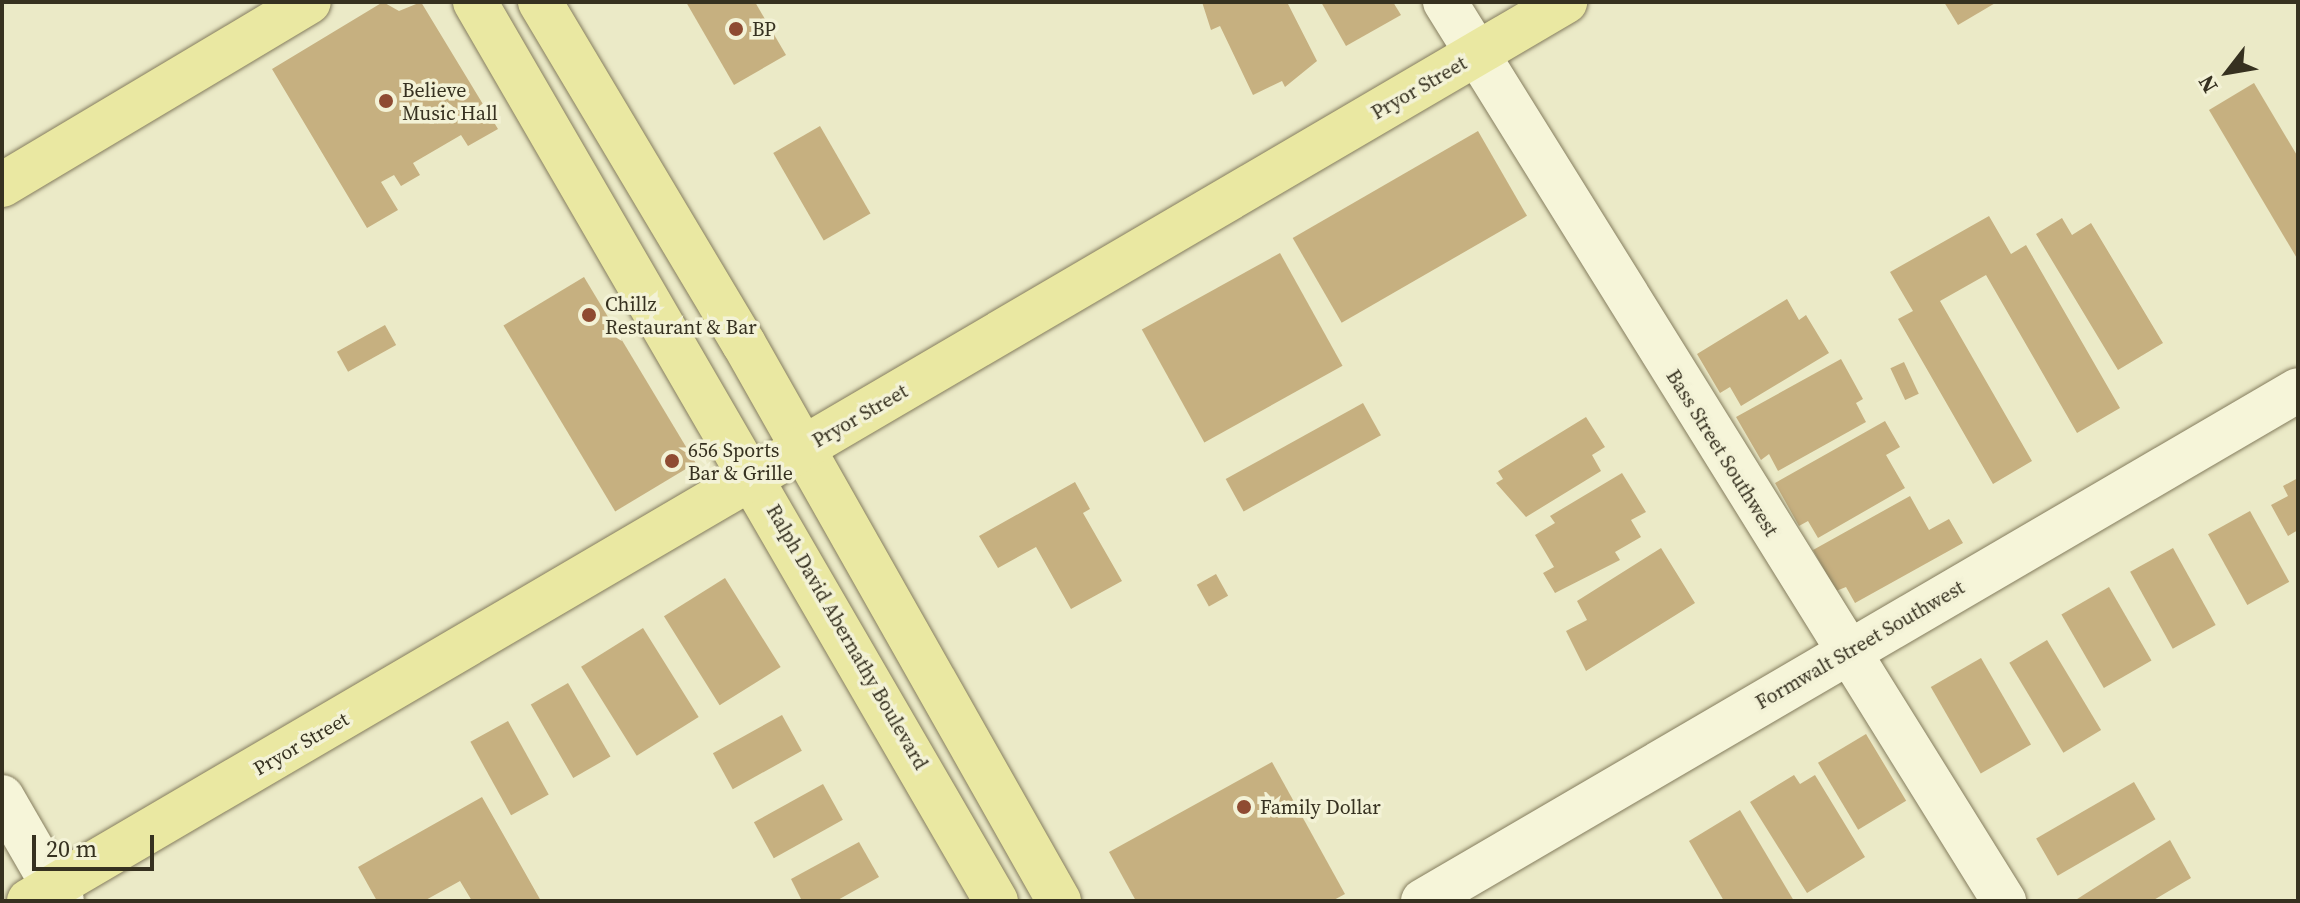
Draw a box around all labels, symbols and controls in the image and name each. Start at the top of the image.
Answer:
place label: BP [752,17,776,41]
marker: BP [727,20,745,38]
north arrow [2188,32,2268,112]
street label: Pryor Street [1367,51,1471,125]
text: N [2190,70,2224,99]
place label: Believe Music Hall [402,78,498,125]
marker: Believe Music Hall [377,92,395,110]
place label: Chillz Restaurant & Bar [605,292,757,339]
marker: Chillz Restaurant & Bar [580,306,598,324]
street label: Bass Street Southwest [1661,365,1783,541]
street label: Pryor Street [808,379,912,453]
place label: 656 Sports Bar & Grille [688,438,793,485]
marker: 656 Sports Bar & Grille [663,452,681,470]
street label: Ralph David Abernathy Boulevard [761,500,933,774]
street label: Formwalt Street Southwest [1751,575,1969,715]
street label: Pryor Street [249,707,353,781]
place label: Family Dollar [1260,795,1381,819]
marker: Family Dollar [1235,798,1253,816]
scale bar [36,819,158,869]
text: 20 m [46,832,97,865]

